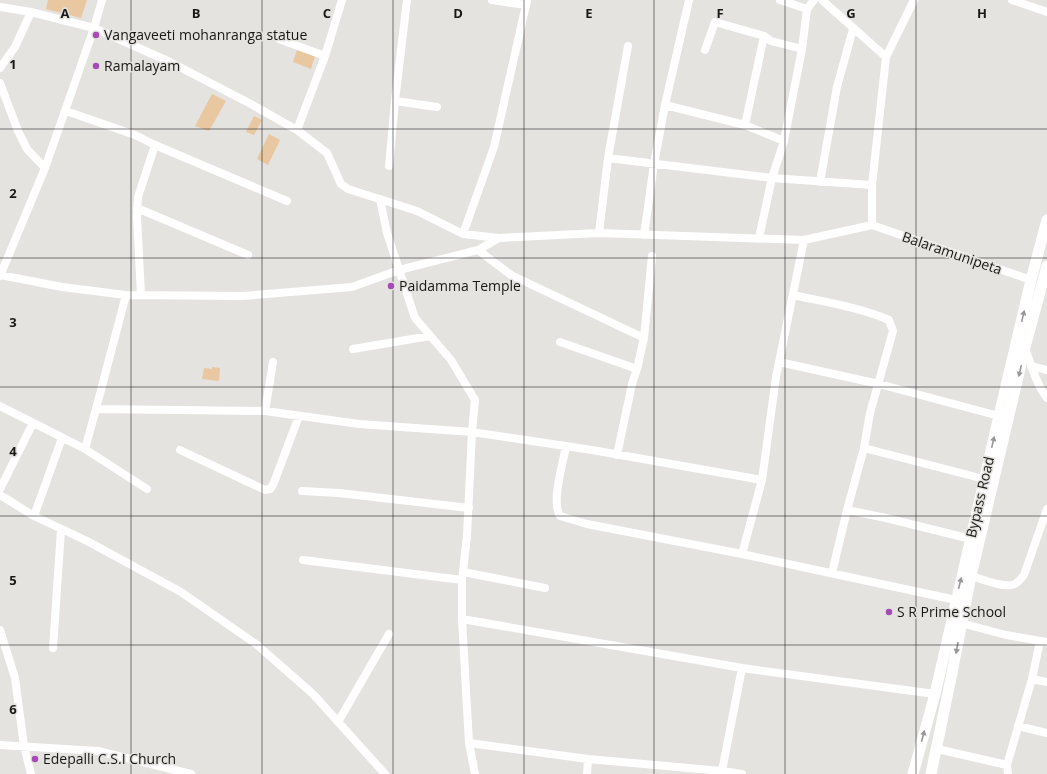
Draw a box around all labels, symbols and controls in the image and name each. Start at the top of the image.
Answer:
text: A [61,4,70,22]
text: B [192,4,201,22]
text: C [323,4,331,22]
text: D [453,4,463,22]
text: E [585,4,593,22]
text: F [716,4,724,22]
text: G [846,4,856,22]
text: H [977,4,987,22]
place label: Vangaveeti mohanranga statue [104,25,307,44]
marker: Vangaveeti mohanranga statue [91,30,101,40]
text: 1 [9,55,17,73]
place label: Ramalayam [104,56,180,75]
marker: Ramalayam [91,61,101,71]
text: 2 [9,184,17,202]
street label: Balaramunipeta [900,227,1005,279]
place label: Paidamma Temple [399,276,521,295]
marker: Paidamma Temple [386,281,396,291]
one-way arrow [1020,310,1026,322]
text: 3 [9,313,17,331]
one-way arrow [1016,365,1022,377]
one-way arrow [990,436,996,449]
text: 4 [9,442,17,460]
street label: Bypass Road [961,454,998,539]
text: 5 [9,571,17,589]
one-way arrow [957,576,963,588]
place label: S R Prime School [897,602,1006,621]
marker: S R Prime School [884,607,894,617]
one-way arrow [954,642,960,654]
text: 6 [9,700,17,718]
one-way arrow [920,730,926,742]
place label: Edepalli C.S.I Church [43,749,176,768]
marker: Edepalli C.S.I Church [30,754,40,764]

